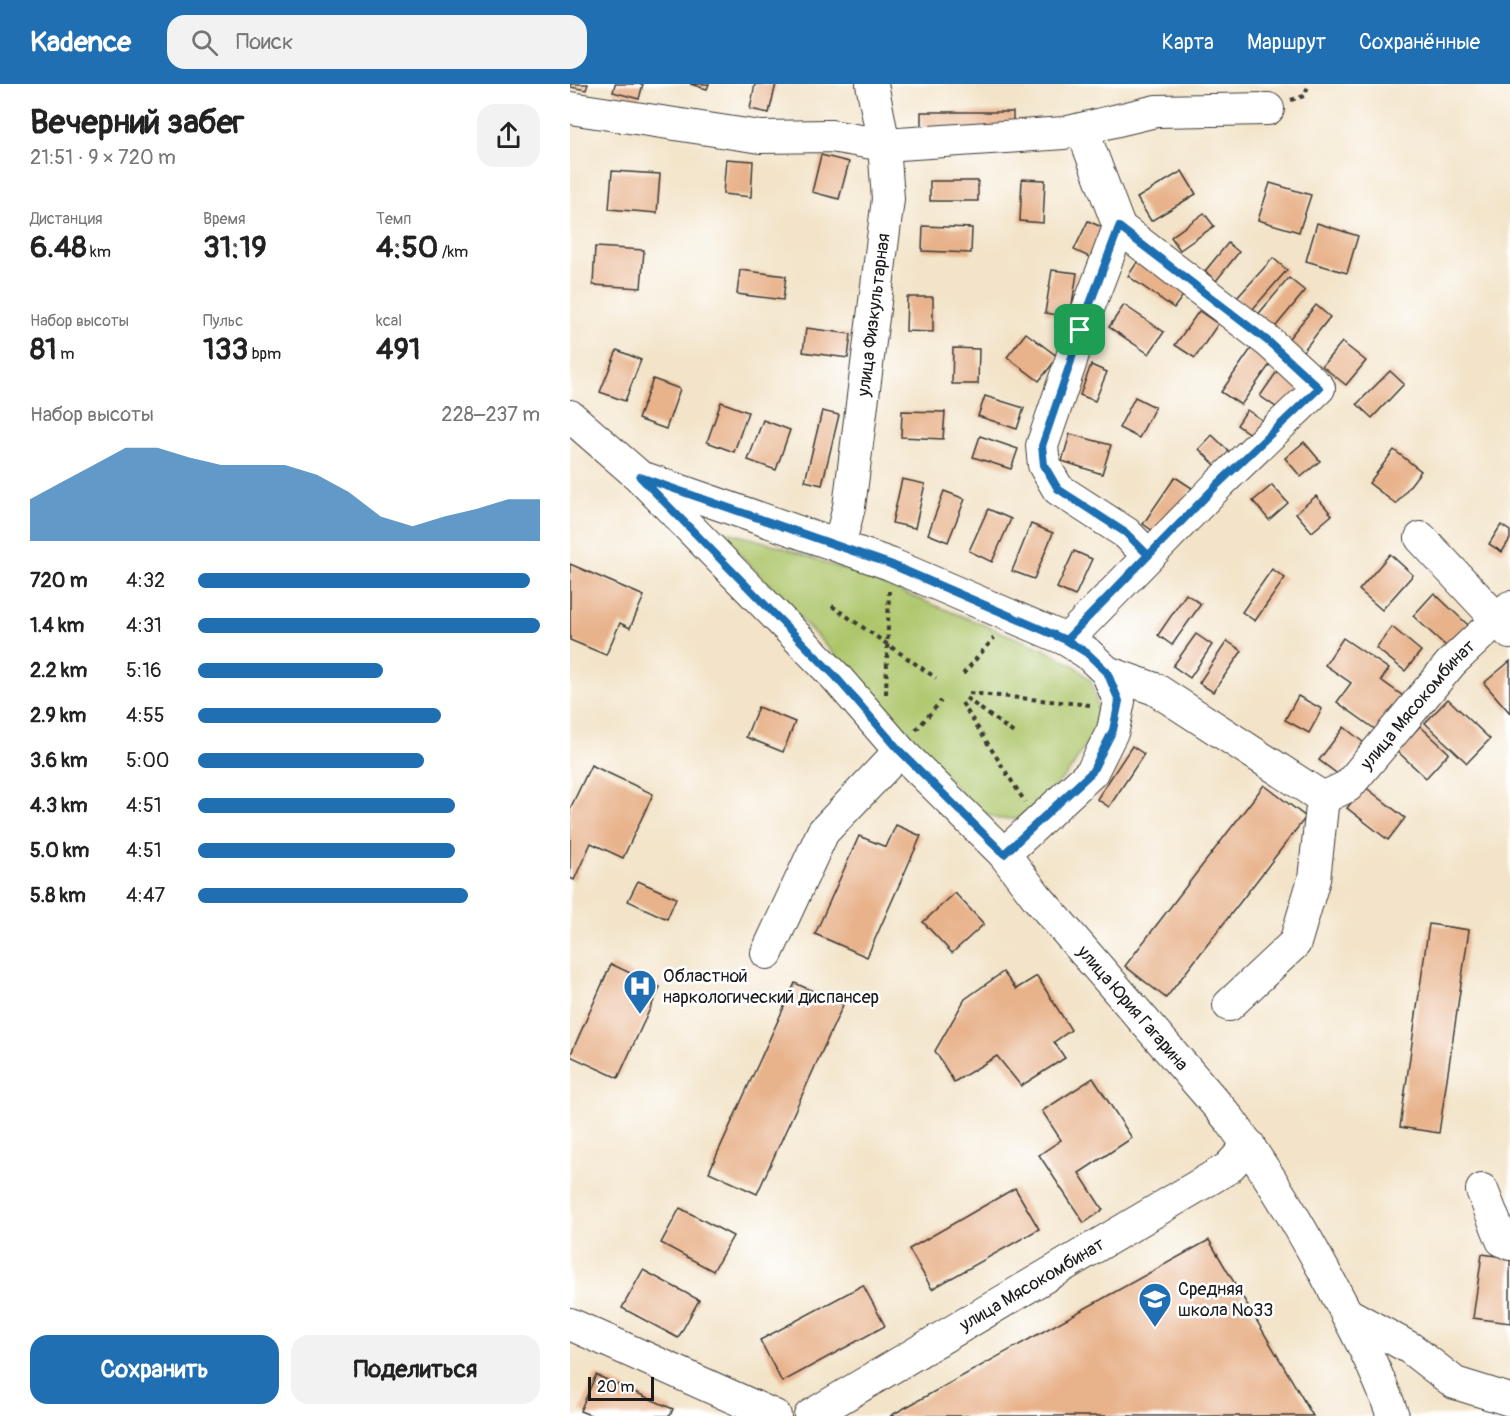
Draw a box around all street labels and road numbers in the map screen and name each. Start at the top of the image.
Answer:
street label: улица Физкультарная [852,232,895,399]
street label: улица Мясокомбинат [1355,635,1480,775]
street label: улица Юрия Гагарина [1072,940,1194,1075]
street label: улица Мясокомбинат [954,1232,1109,1337]

